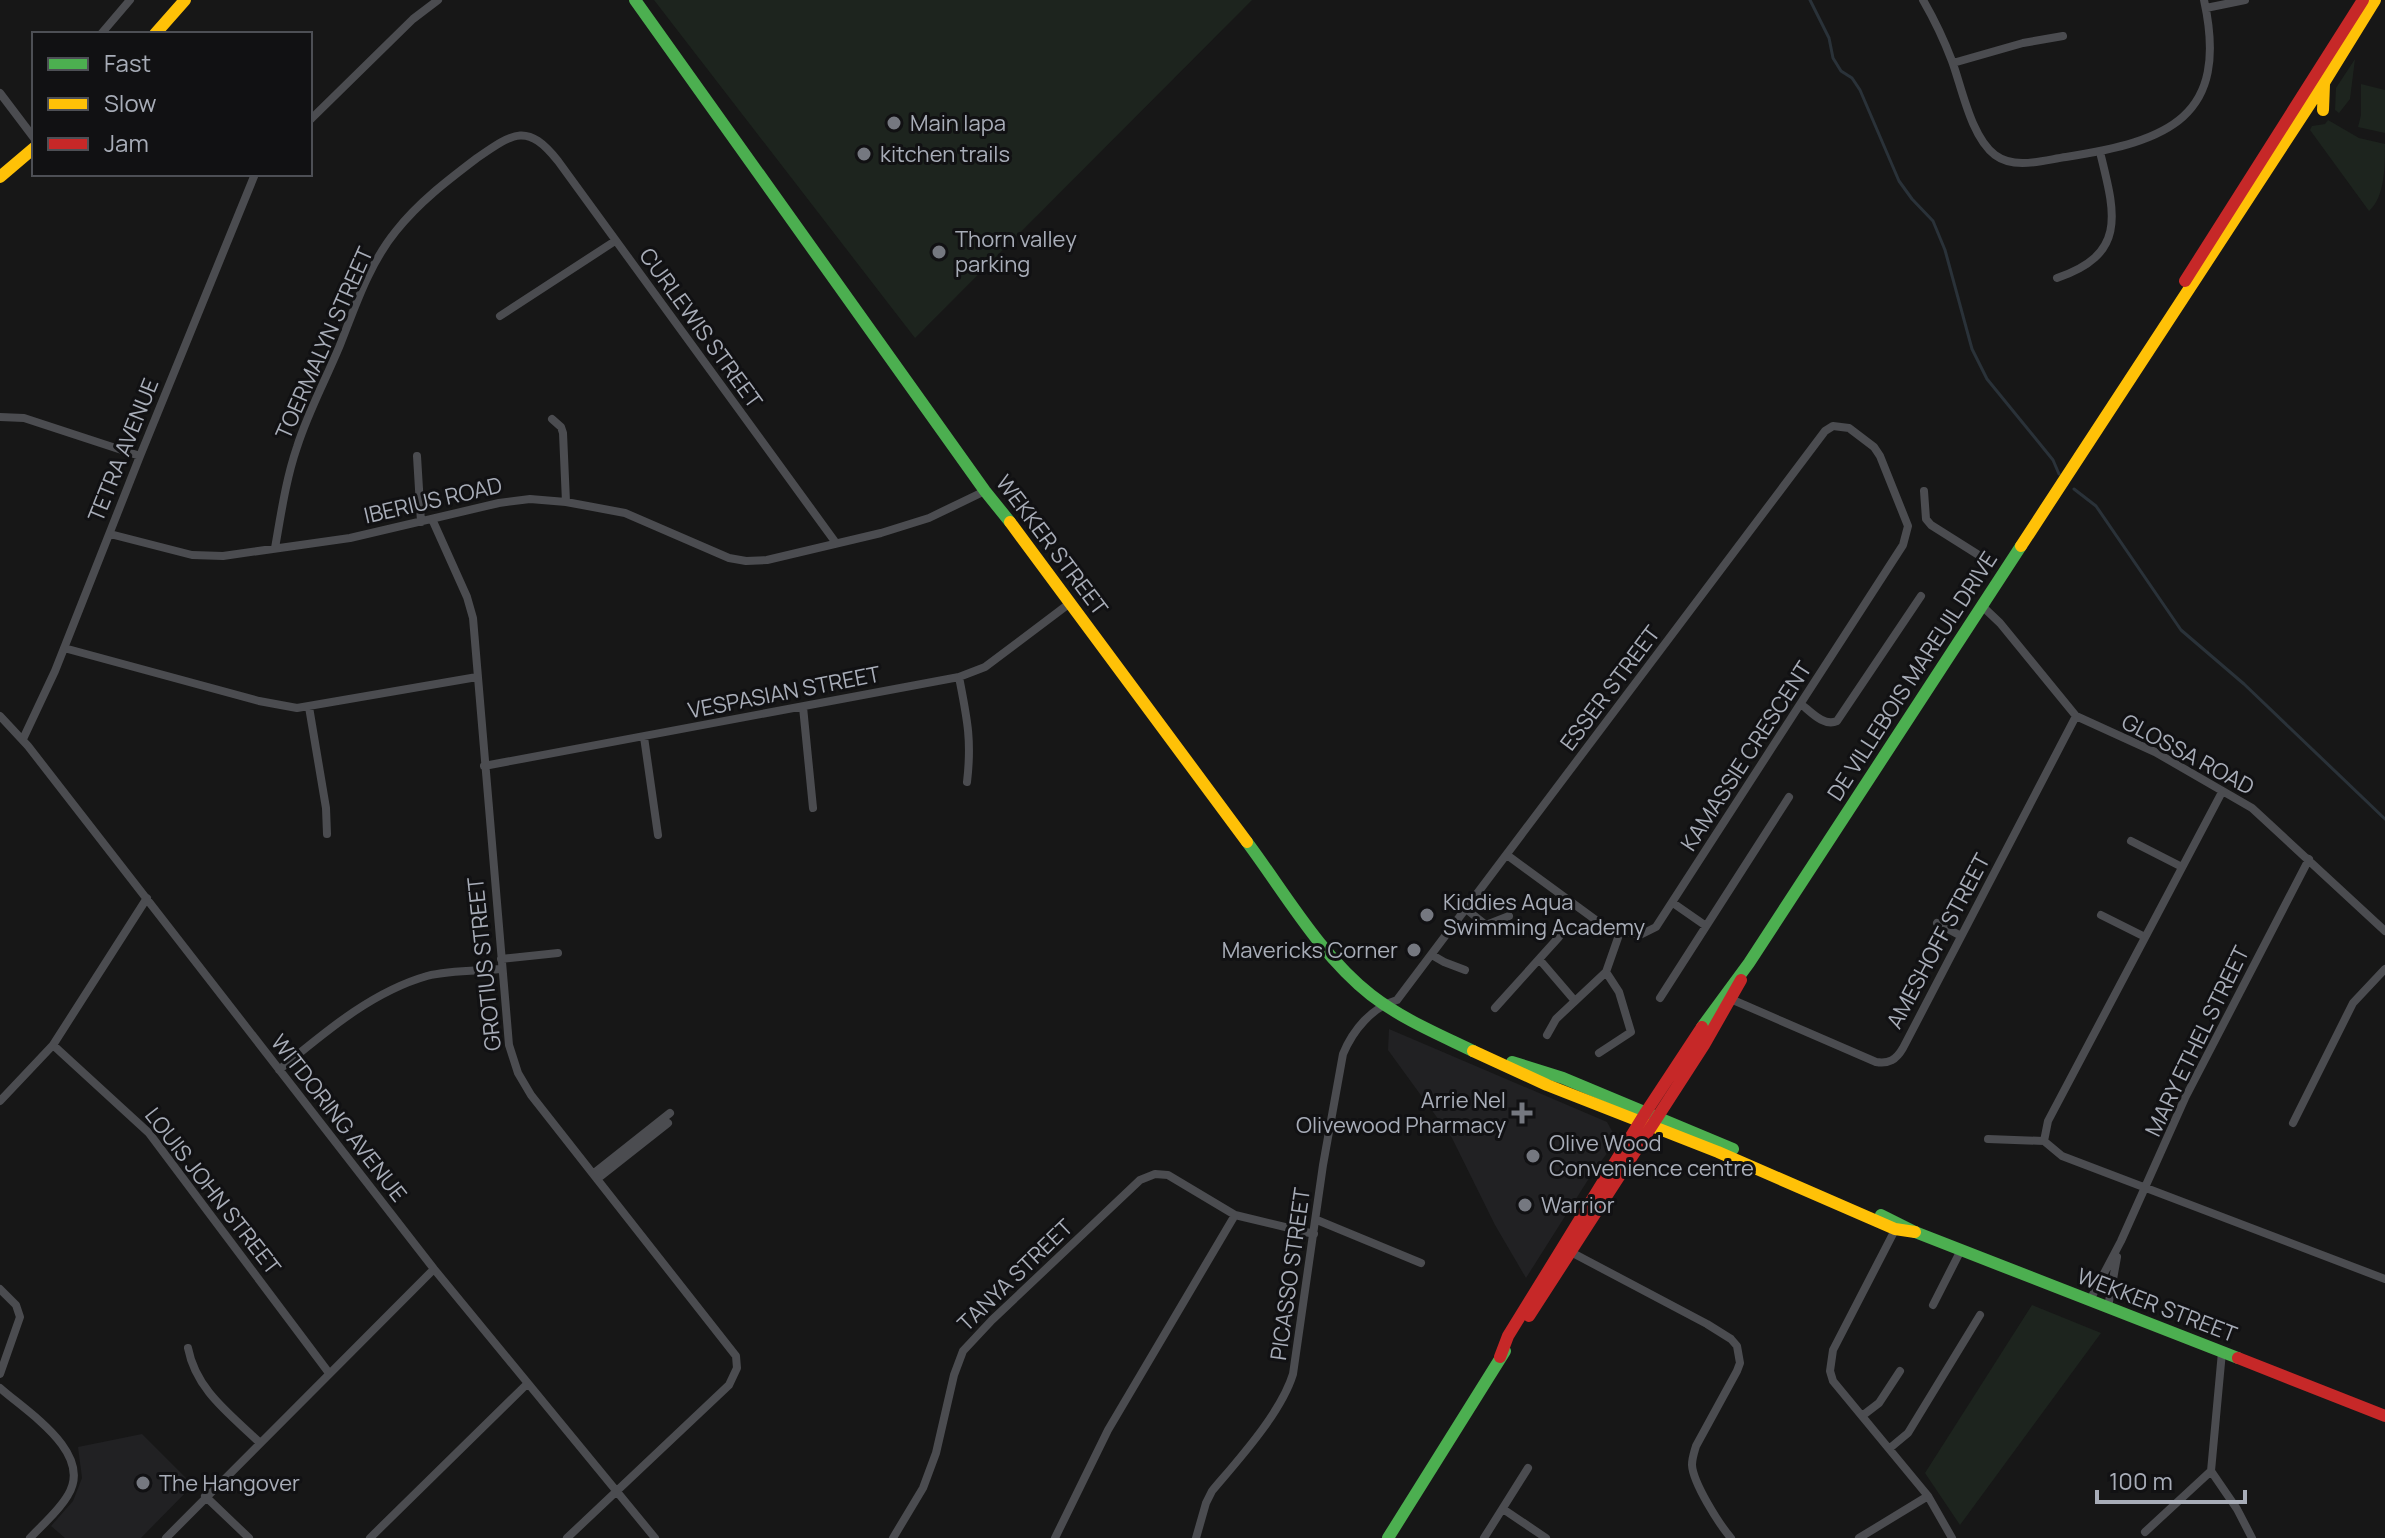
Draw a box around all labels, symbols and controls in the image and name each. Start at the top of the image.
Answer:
legend [32,32,312,176]
text: Fast [104,46,151,79]
text: Slow [104,86,157,119]
place label: Main lapa [910,108,1006,138]
marker: Main lapa [885,114,903,132]
text: Jam [104,126,149,159]
place label: kitchen trails [880,139,1010,169]
marker: kitchen trails [855,145,873,163]
place label: Thorn valley parking [955,224,1077,279]
street label: TOERMALYN STREET [268,242,380,444]
street label: CURLEWIS STREET [633,242,769,414]
marker: Thorn valley parking [930,243,948,261]
street label: TETRA AVENUE [81,374,165,526]
street label: WEKKER STREET [989,469,1115,621]
street label: IBERIUS ROAD [361,470,505,530]
street label: DE VILLEBOIS MAREUIL DRIVE [1820,546,2004,806]
street label: ESSER STREET [1553,619,1667,757]
street label: KAMASSIE CRESCENT [1673,656,1819,856]
street label: VESPASIAN STREET [685,659,883,725]
street label: GLOSSA ROAD [2116,706,2260,802]
street label: AMESHOFF STREET [1879,848,1997,1034]
street label: GROTIUS STREET [460,876,508,1052]
place label: Kiddies Aqua Swimming Academy [1443,887,1646,942]
marker: Kiddies Aqua Swimming Academy [1418,906,1436,924]
place label: Mavericks Corner [1222,935,1398,965]
marker: Mavericks Corner [1405,941,1423,959]
street label: MARY ETHEL STREET [2138,941,2256,1141]
street label: WITDORING AVENUE [264,1028,414,1208]
place label: Arrie Nel Olivewood Pharmacy [1296,1085,1506,1140]
street label: LOUIS JOHN STREET [138,1101,288,1281]
marker: Arrie Nel Olivewood Pharmacy [1513,1104,1531,1122]
place label: Olive Wood Convenience centre [1549,1128,1754,1183]
marker: Olive Wood Convenience centre [1524,1147,1542,1165]
street label: PICASSO STREET [1263,1186,1317,1362]
place label: Warrior [1541,1190,1615,1220]
marker: Warrior [1516,1196,1534,1214]
street label: TANYA STREET [951,1212,1079,1338]
street label: WEKKER STREET [2073,1261,2241,1349]
scale bar [2097,1454,2245,1504]
text: 100 m [2109,1464,2173,1497]
place label: The Hangover [159,1468,300,1498]
marker: The Hangover [134,1474,152,1492]

